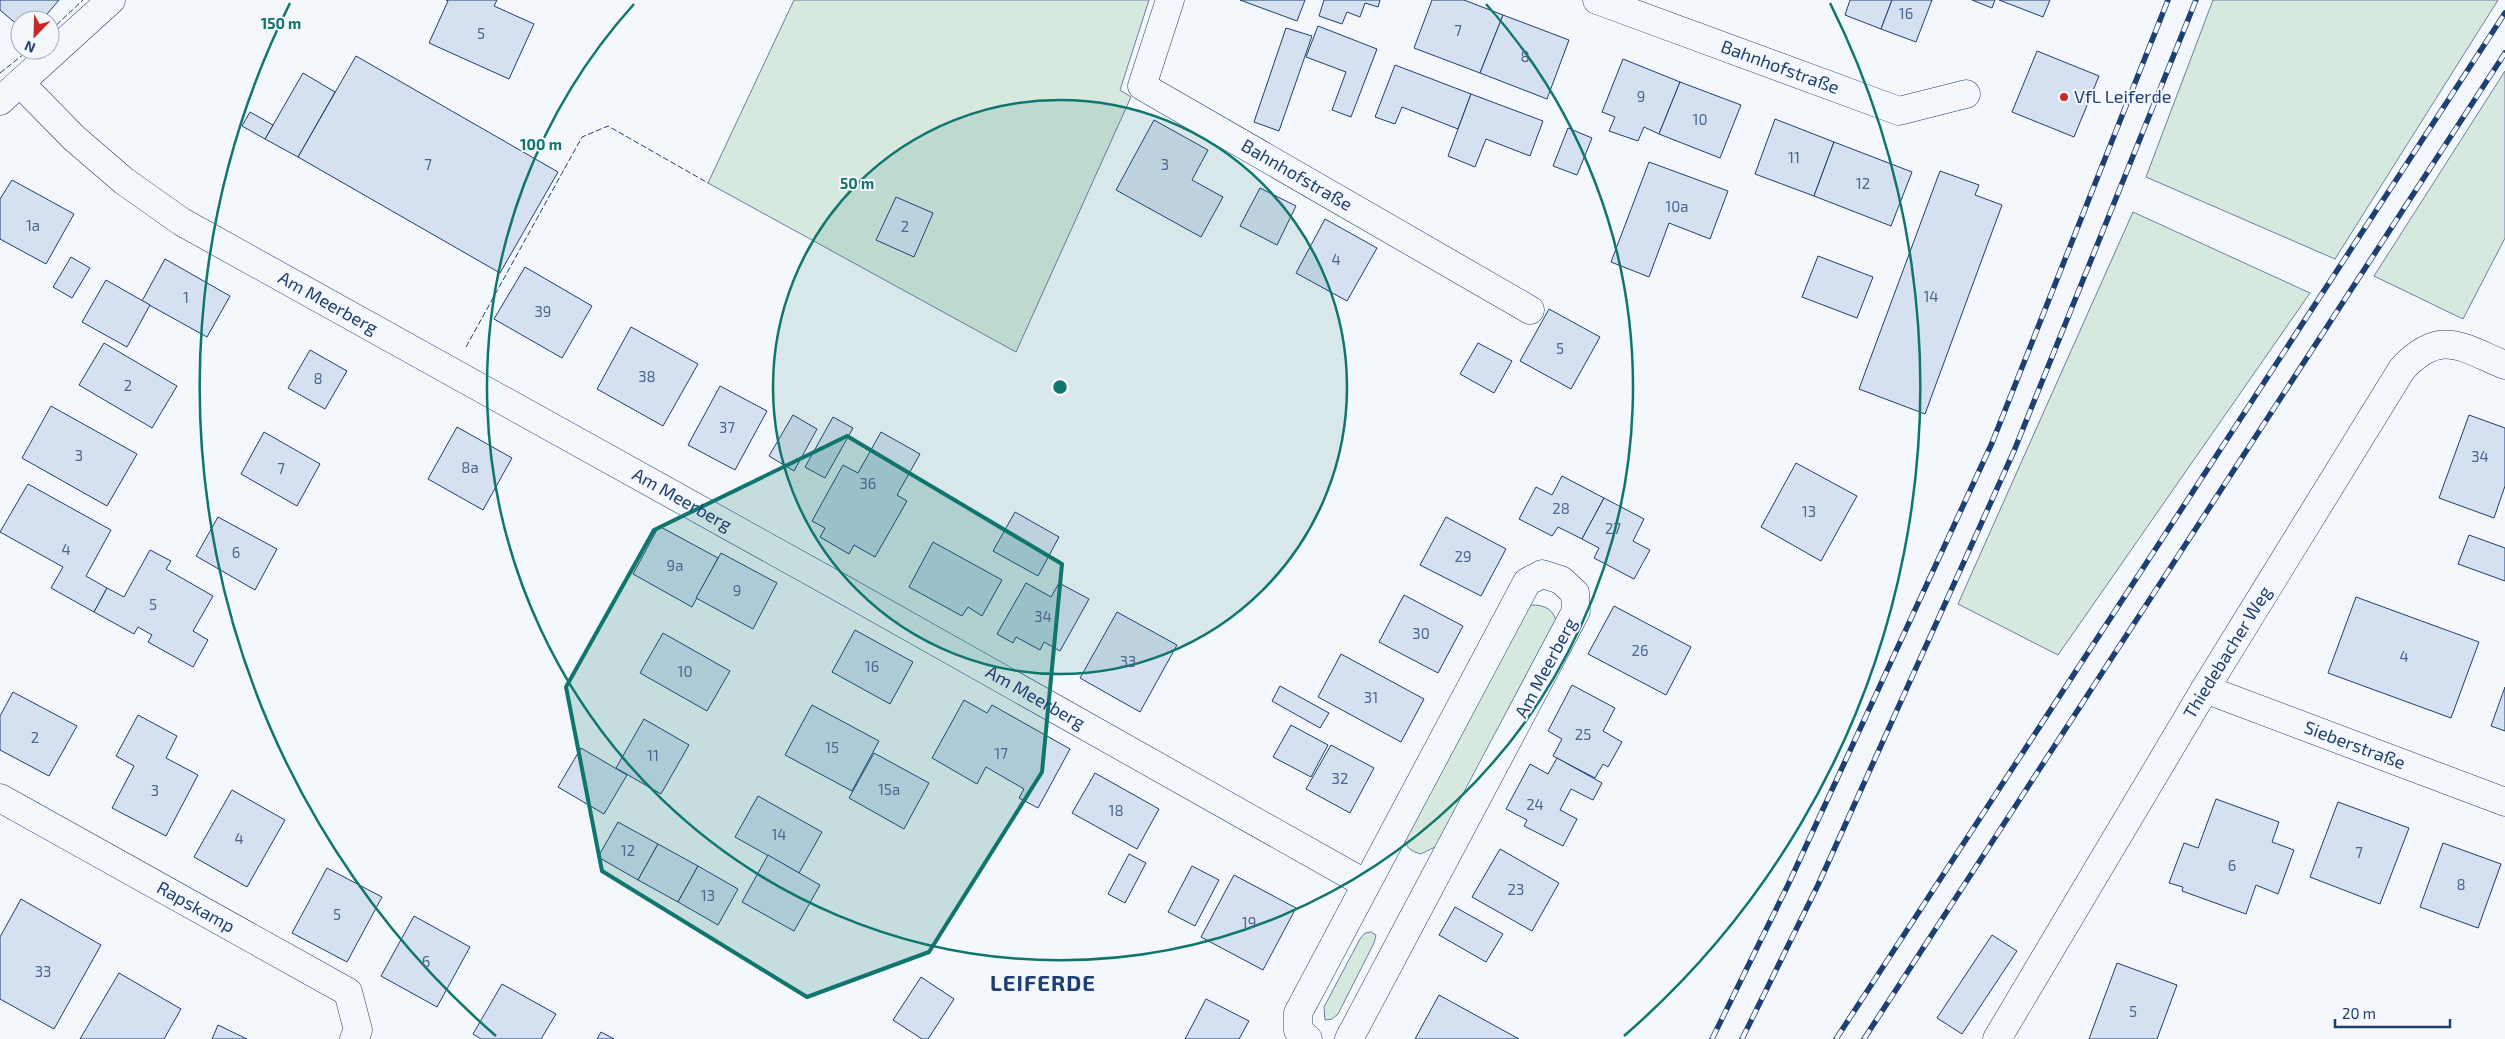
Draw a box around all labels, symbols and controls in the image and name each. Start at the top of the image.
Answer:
house number: 16 [1899,4,1913,22]
north arrow [10,10,60,60]
text: 150 m [261,14,301,32]
house number: 7 [1454,21,1462,39]
house number: 5 [477,24,485,42]
street label: Bahnhofstraße [1718,35,1843,98]
text: N [22,38,38,57]
house number: 8 [1520,47,1530,65]
place label: VfL Leiferde [2074,85,2171,107]
house number: 9 [1637,87,1645,105]
marker: VfL Leiferde [2058,91,2070,103]
house number: 10 [1692,110,1708,128]
street label: Bahnhofstraße [1238,134,1357,215]
text: 100 m [520,135,562,153]
house number: 11 [1788,148,1800,166]
house number: 7 [424,155,432,173]
house number: 3 [1161,155,1169,173]
text: 50 m [840,174,874,192]
house number: 12 [1856,174,1870,192]
house number: 10a [1665,197,1689,215]
house number: 1a [26,216,40,234]
house number: 2 [901,217,909,235]
house number: 4 [1331,250,1341,268]
street label: Am Meerberg [275,266,382,339]
house number: 14 [1923,287,1939,305]
house number: 1 [183,288,189,306]
house number: 39 [535,302,551,320]
house number: 5 [1556,339,1564,357]
house number: 38 [638,367,656,385]
house number: 8 [313,369,323,387]
house number: 2 [124,376,132,394]
centre of rings [1051,378,1069,396]
house number: 37 [719,418,735,436]
house number: 3 [75,446,83,464]
house number: 34 [2471,447,2489,465]
house number: 8a [461,458,479,476]
house number: 7 [277,459,285,477]
street label: Am Meerberg [629,462,736,535]
house number: 36 [860,474,876,492]
house number: 28 [1552,499,1570,517]
house number: 13 [1802,502,1816,520]
house number: 27 [1605,519,1621,537]
house number: 4 [61,540,71,558]
house number: 6 [232,543,240,561]
house number: 29 [1454,547,1472,565]
house number: 9a [667,556,683,574]
house number: 9 [733,581,741,599]
street label: Thiedebacher Weg [2178,582,2276,722]
house number: 5 [149,595,157,613]
house number: 34 [1034,607,1052,625]
street label: Am Meerberg [1509,614,1581,721]
house number: 30 [1412,624,1430,642]
house number: 26 [1631,641,1649,659]
house number: 4 [2399,647,2409,665]
house number: 33 [1120,652,1136,670]
house number: 16 [865,657,879,675]
street label: Am Meerberg [982,660,1089,733]
house number: 10 [677,662,693,680]
house number: 31 [1364,688,1378,706]
street label: Sieberstraße [2301,715,2409,774]
house number: 25 [1575,725,1591,743]
house number: 2 [31,728,39,746]
house number: 15 [825,738,839,756]
house number: 17 [994,744,1008,762]
house number: 11 [647,746,659,764]
house number: 32 [1332,769,1348,787]
house number: 15a [878,780,900,798]
house number: 3 [151,781,159,799]
house number: 24 [1526,795,1544,813]
house number: 18 [1108,801,1124,819]
house number: 14 [771,825,787,843]
house number: 4 [234,829,244,847]
house number: 12 [621,841,635,859]
house number: 7 [2355,843,2363,861]
house number: 6 [2228,856,2236,874]
house number: 8 [2456,875,2466,893]
street label: Rapskamp [153,876,239,937]
house number: 23 [1508,880,1524,898]
house number: 13 [701,886,715,904]
house number: 5 [333,905,341,923]
house number: 19 [1242,913,1256,931]
house number: 6 [422,952,430,970]
house number: 33 [35,962,51,980]
district label: LEIFERDE [990,969,1096,995]
scale bar [2335,996,2450,1028]
house number: 5 [2129,1002,2137,1020]
text: 20 m [2342,1004,2376,1022]

